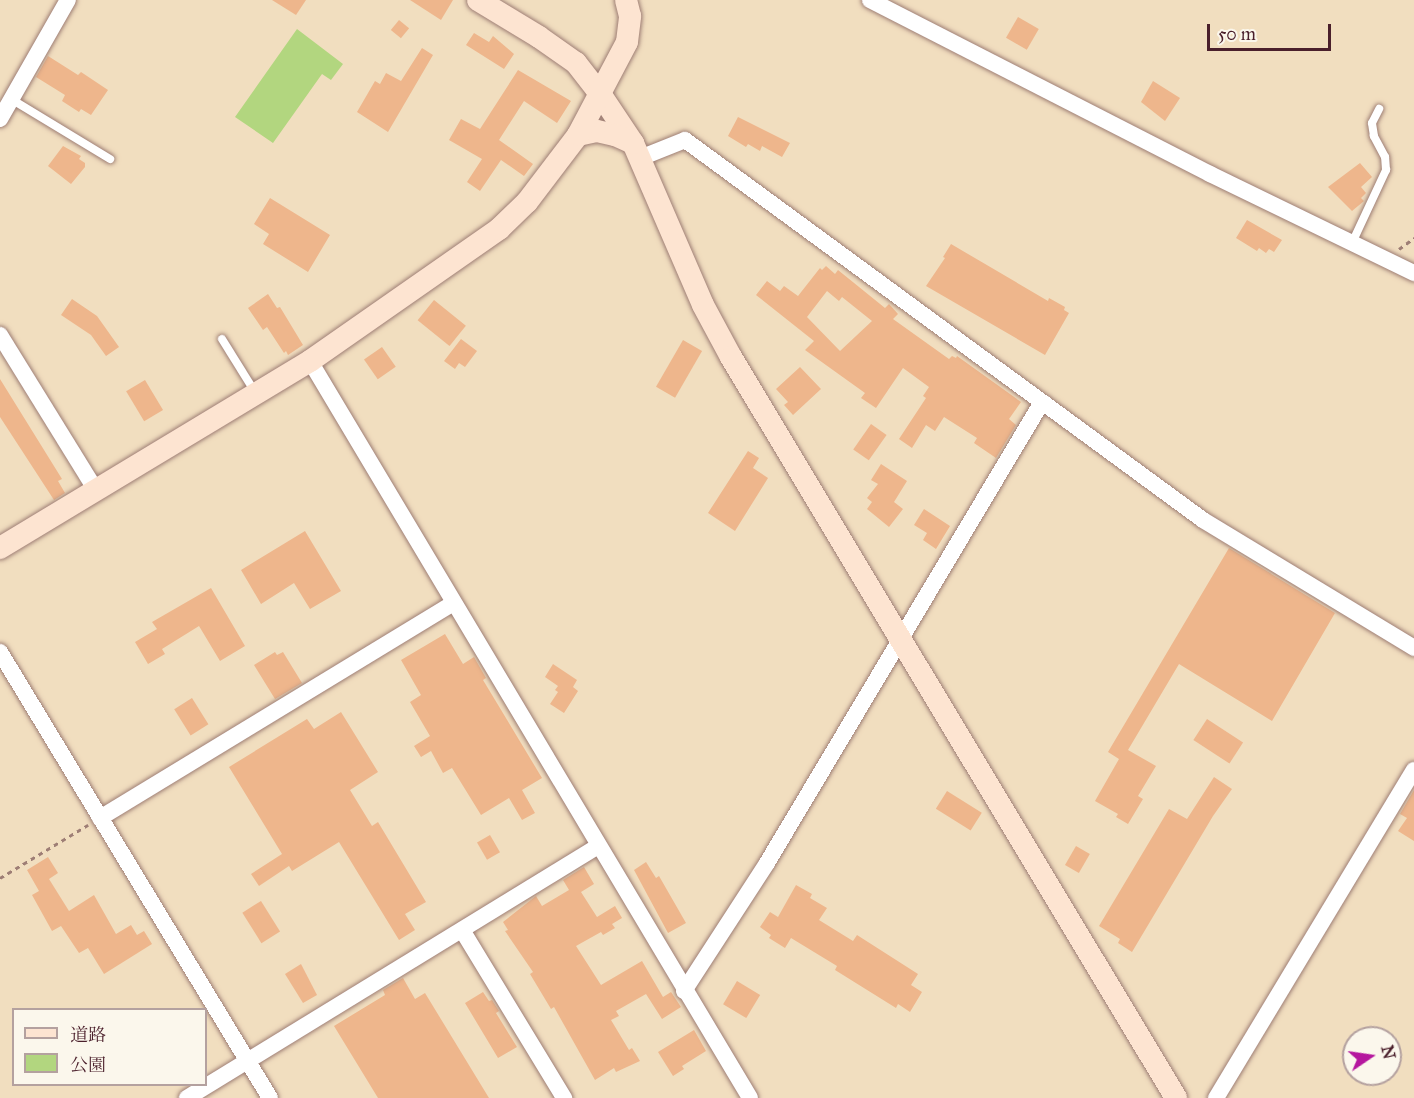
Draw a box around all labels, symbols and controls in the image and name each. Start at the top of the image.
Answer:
scale bar [1210,12,1334,50]
text: 50 m [1218,23,1256,45]
legend [12,1008,207,1086]
text: 道路 [70,1024,106,1046]
north arrow [1342,1026,1402,1086]
text: N [1377,1044,1399,1061]
text: 公園 [70,1054,106,1076]

